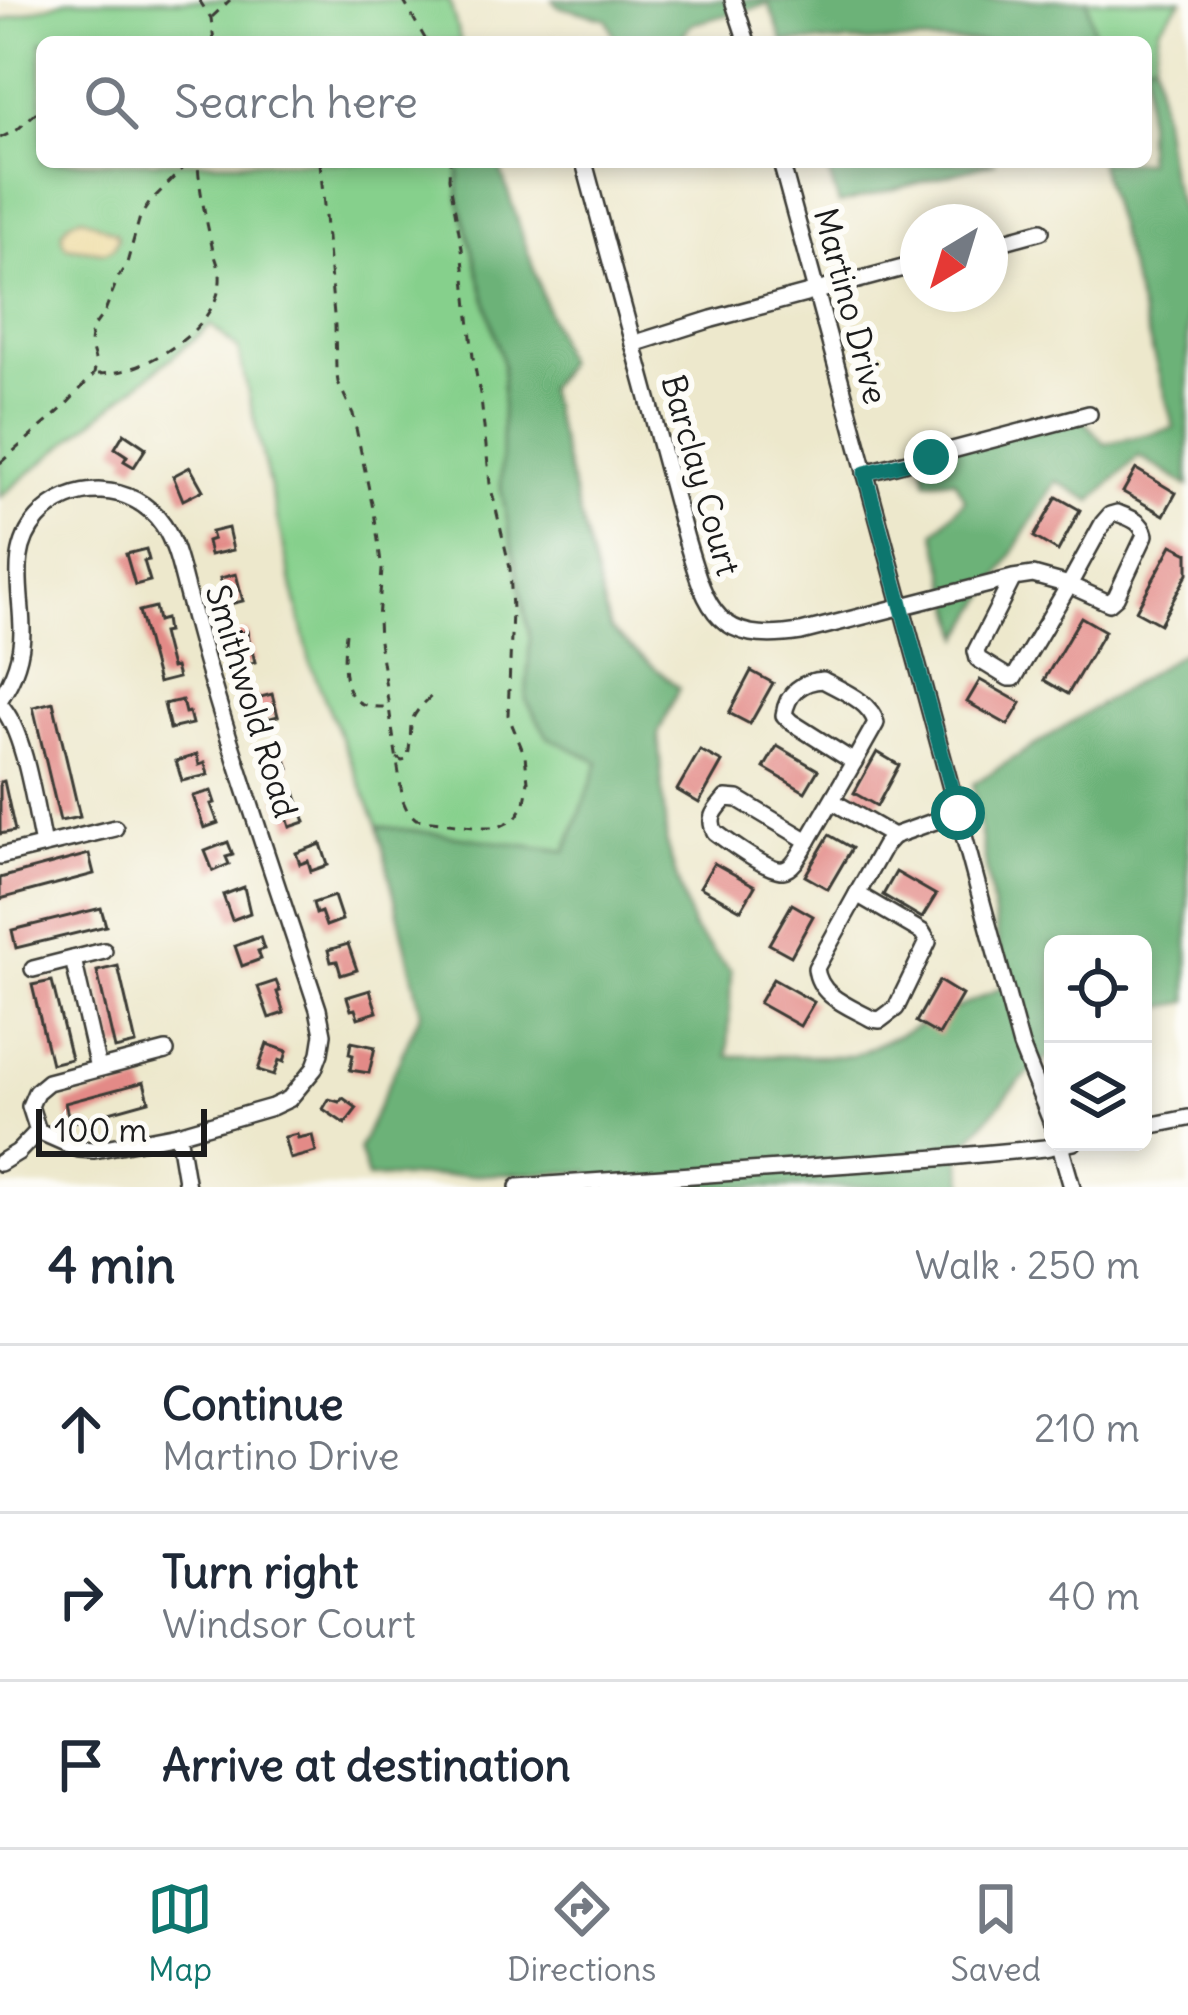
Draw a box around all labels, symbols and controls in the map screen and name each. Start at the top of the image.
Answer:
search box [36,36,1152,168]
icon: search [78,69,144,135]
text: Search here [174,74,418,130]
street label: Martino Drive [805,204,897,408]
north arrow [900,204,1008,312]
street label: Barclay Court [652,370,750,580]
route end [904,430,958,484]
street label: Smithwold Road [197,580,307,822]
route start [931,786,985,840]
map controls [1044,935,1152,1151]
button: locate [1044,935,1152,1043]
button: layers [1044,1043,1152,1151]
scale bar [36,1103,207,1156]
text: 100 m [54,1109,147,1151]
text: 4 min [48,1233,175,1297]
text: Walk · 250 m [915,1241,1140,1290]
text: Continue [162,1376,344,1432]
icon: ahead [48,1396,114,1462]
text: 210 m [1034,1404,1140,1453]
text: Martino Drive [162,1432,399,1481]
text: Turn right [162,1544,358,1600]
icon: right [48,1564,114,1630]
text: 40 m [1048,1572,1140,1621]
text: Windsor Court [162,1600,416,1649]
icon: arrive [48,1732,114,1798]
text: Arrive at destination [162,1737,571,1793]
tab: Map [147,1876,213,1990]
tab: Directions [507,1876,656,1990]
tab: Saved [951,1876,1041,1990]

